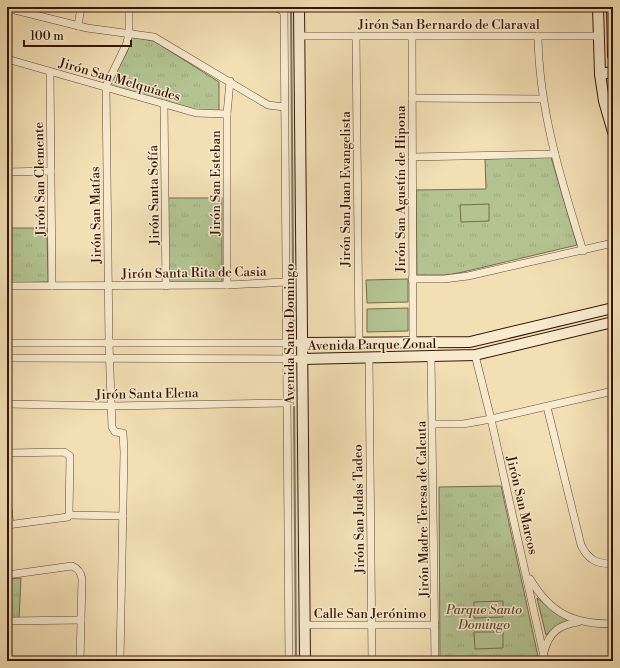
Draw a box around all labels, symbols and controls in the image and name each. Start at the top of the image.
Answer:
street label: Jirón San Bernardo de Claraval [357,17,540,33]
scale bar [24,22,131,48]
text: 100 m [30,29,64,44]
street label: Jirón San Melquíades [56,55,183,105]
street label: Jirón San Agustín de Hipona [393,105,409,273]
street label: Jirón San Juan Evangelista [338,111,354,268]
street label: Jirón San Clemente [31,121,49,237]
street label: Jirón San Esteban [208,130,224,237]
street label: Jirón Santa Sofía [145,145,163,246]
street label: Jirón San Matías [87,166,105,265]
street label: Jirón Santa Rita de Casia [120,264,267,282]
street label: Avenida Santo Domingo [282,264,298,405]
street label: Avenida Parque Zonal [307,336,437,354]
street label: Jirón Santa Elena [94,385,199,403]
street label: Jirón Madre Teresa de Calcuta [413,420,433,598]
street label: Jirón San Judas Tadeo [350,444,368,575]
street label: Jirón San Marcos [503,453,541,557]
park label: Parque Santo Domingo [445,602,522,633]
street label: Calle San Jerónimo [314,606,426,622]

